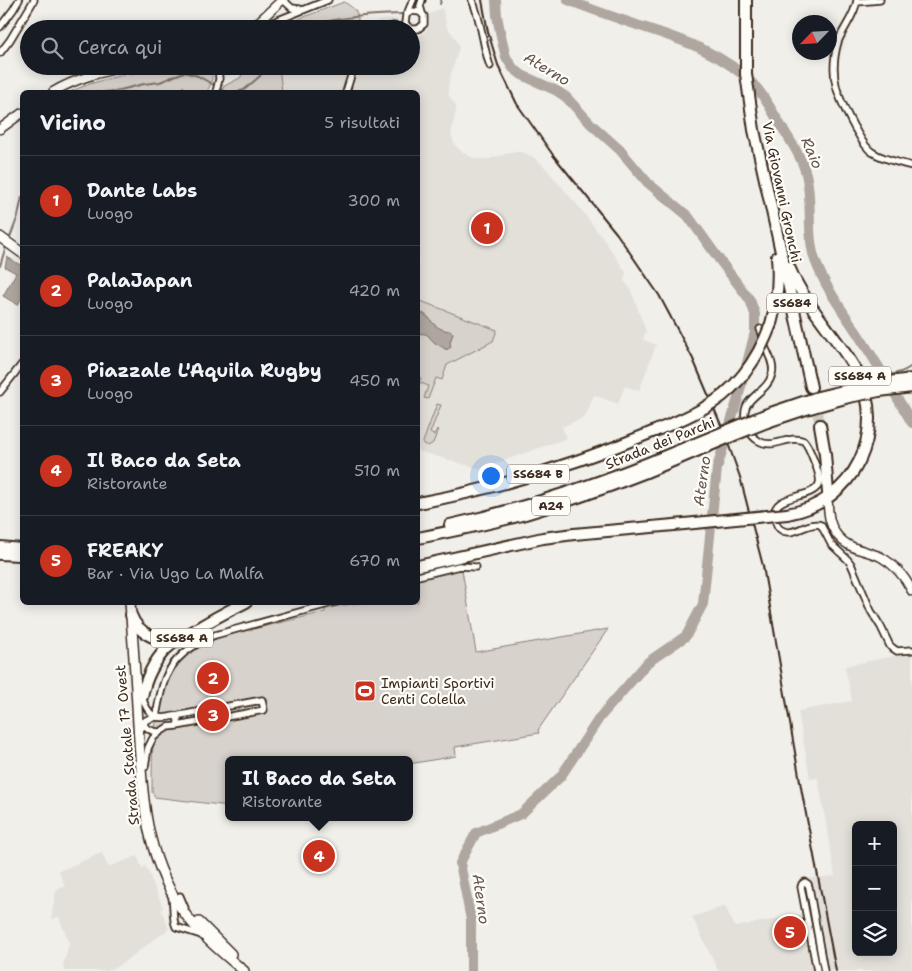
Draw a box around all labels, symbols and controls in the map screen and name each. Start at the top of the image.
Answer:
north arrow [792,15,837,60]
search box [20,20,420,75]
icon: search [38,34,66,62]
text: Cerca qui [78,35,162,60]
water label: Aterno [520,47,574,91]
text: Vicino [40,109,106,137]
text: 5 risultati [324,112,400,133]
street label: Via Giovanni Gronchi [758,120,806,264]
water label: Raio [796,134,828,172]
text: Dante Labs [87,178,197,203]
text: 1 [52,190,60,211]
text: 300 m [348,190,400,211]
text: Luogo [87,203,133,224]
pin: 1 [471,209,503,247]
text: PalaJapan [87,268,193,293]
text: 2 [50,280,62,301]
text: 420 m [349,280,400,301]
text: Luogo [87,293,133,314]
road number: SS684 [767,294,817,312]
text: Piazzale L'Aquila Rugby [87,358,322,383]
road number: SS684 A [829,366,891,386]
text: 3 [50,370,62,391]
text: 450 m [349,370,400,391]
text: Luogo [87,383,133,404]
street label: Strada dei Parchi [603,413,717,473]
text: Il Baco da Seta [87,448,241,473]
water label: Aterno [689,455,715,507]
text: 4 [50,460,62,481]
text: 510 m [354,460,400,481]
your location [478,463,504,489]
road number: SS684 B [507,464,569,484]
text: Ristorante [87,473,168,494]
road number: A24 [532,496,570,516]
text: FREAKY [87,538,163,563]
text: 5 [51,550,61,571]
text: 670 m [349,550,400,571]
text: Bar · Via Ugo La Malfa [87,563,264,584]
road number: SS684 A [151,628,213,648]
pin: 2 [197,659,229,697]
street label: Strada Statale 17 Ovest [111,664,143,826]
place label: Impianti Sportivi Centi Colella [381,674,495,708]
sports icon: Impianti Sportivi Centi Colella [353,679,377,703]
pin: 3 [197,696,229,734]
popup [225,756,413,821]
text: Il Baco da Seta [242,766,396,791]
text: Ristorante [242,791,323,812]
map controls [852,821,897,956]
button: + [852,821,897,866]
pin: 4 [303,837,335,875]
button: − [852,866,897,911]
water label: Aterno [468,873,494,925]
button: layers [852,911,897,956]
pin: 5 [774,913,806,951]

